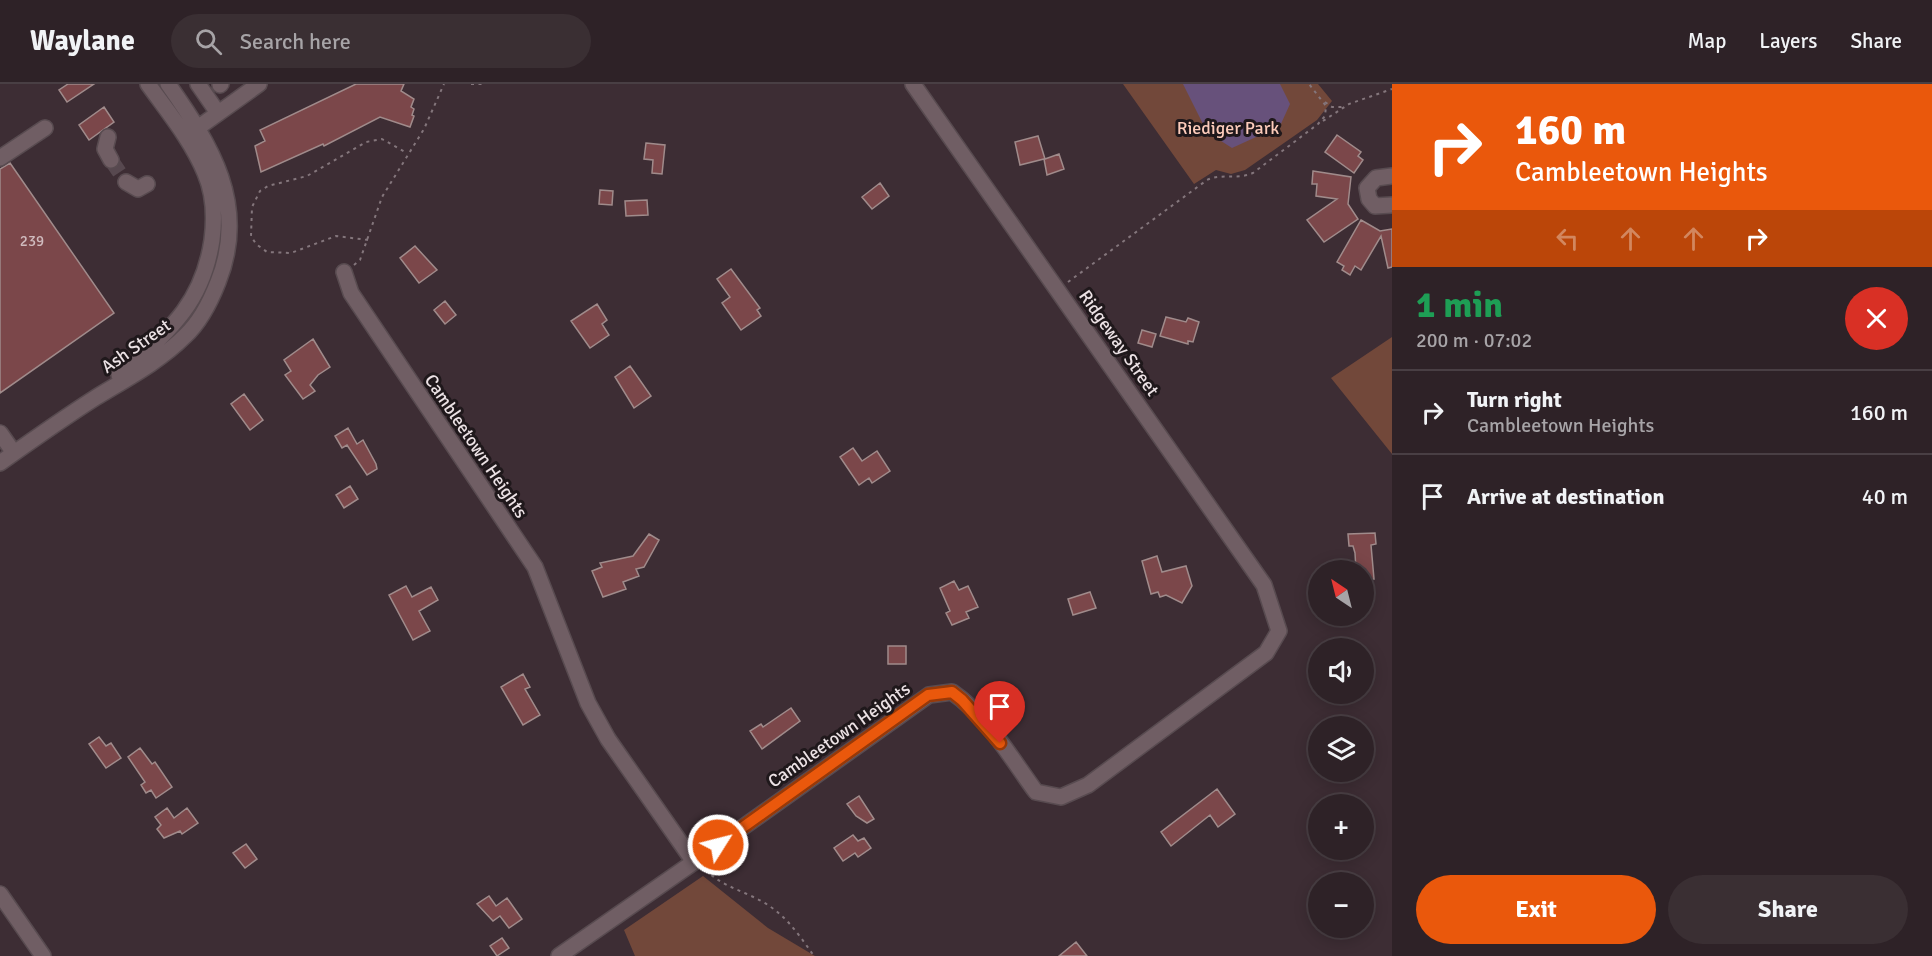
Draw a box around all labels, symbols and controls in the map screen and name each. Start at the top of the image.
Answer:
search box [171,14,591,68]
text: Waylane [30,24,135,58]
icon: search [192,25,225,58]
text: Search here [240,28,351,55]
text: Map [1688,28,1726,54]
text: Layers [1759,28,1817,54]
text: Share [1850,28,1902,54]
text: 160 m [1515,105,1626,156]
icon: right [1416,108,1494,186]
park label: Riediger Park [1177,117,1279,139]
text: Cambleetown Heights [1515,156,1768,189]
icon: left [1551,222,1584,255]
icon: ahead [1614,222,1647,255]
icon: ahead [1677,222,1710,255]
icon: right [1740,222,1773,255]
house number: 239 [20,232,44,250]
text: 1 min [1416,283,1503,328]
street label: Ridgeway Street [1074,286,1164,400]
button: close [1845,287,1908,350]
street label: Ash Street [97,314,175,378]
text: 200 m · 07:02 [1416,328,1532,353]
street label: Cambleetown Heights [420,370,532,522]
text: Turn right [1467,386,1562,413]
icon: right [1416,396,1449,429]
text: 160 m [1850,399,1908,426]
text: Cambleetown Heights [1467,413,1654,438]
icon: arrive [1416,480,1449,513]
text: Arrive at destination [1467,483,1664,510]
text: 40 m [1862,483,1908,510]
north arrow [1308,560,1374,626]
map controls [1308,560,1374,938]
button: sound [1308,638,1374,704]
street label: Cambleetown Heights [764,678,914,792]
pin [974,681,1025,743]
icon: arrive [983,690,1016,723]
button: layers [1308,716,1374,782]
button: + [1308,794,1374,860]
position arrow [686,813,750,877]
button: − [1308,872,1374,938]
button: Exit [1416,875,1656,944]
button: Share [1668,875,1908,944]

